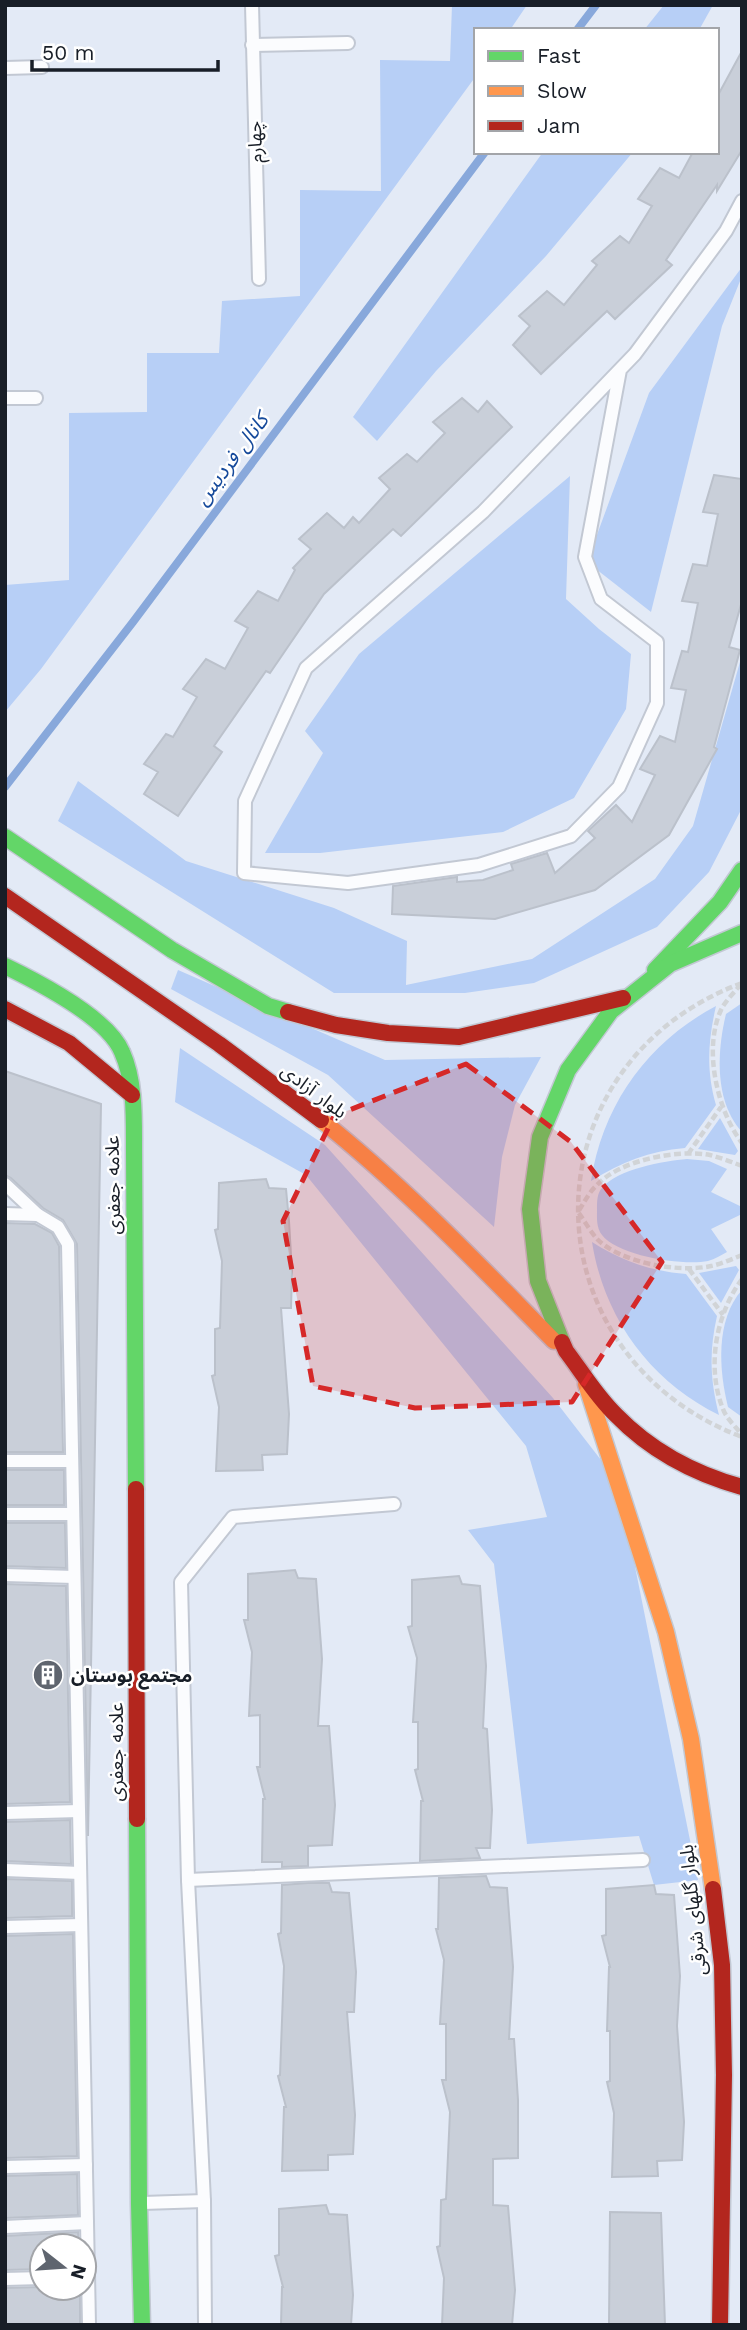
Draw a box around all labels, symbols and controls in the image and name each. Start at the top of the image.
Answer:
scale bar [32,28,217,72]
legend [474,28,719,154]
text: 50 m [42,40,94,65]
text: Fast [537,43,581,68]
text: Slow [537,78,587,103]
text: Jam [537,113,580,138]
street label: چهارم [243,121,270,163]
water label: کانال فردیس [188,405,276,510]
street label: بلوار آزادی [276,1059,352,1123]
street label: علامه جعفری [101,1135,125,1235]
building icon: مجتمع بوستان [31,1658,65,1692]
place label: مجتمع بوستان [71,1664,192,1690]
street label: علامه جعفری [105,1702,128,1802]
street label: بلوار گلهای شرقی [675,1843,711,1977]
north arrow [28,2232,98,2302]
text: N [66,2262,92,2282]

